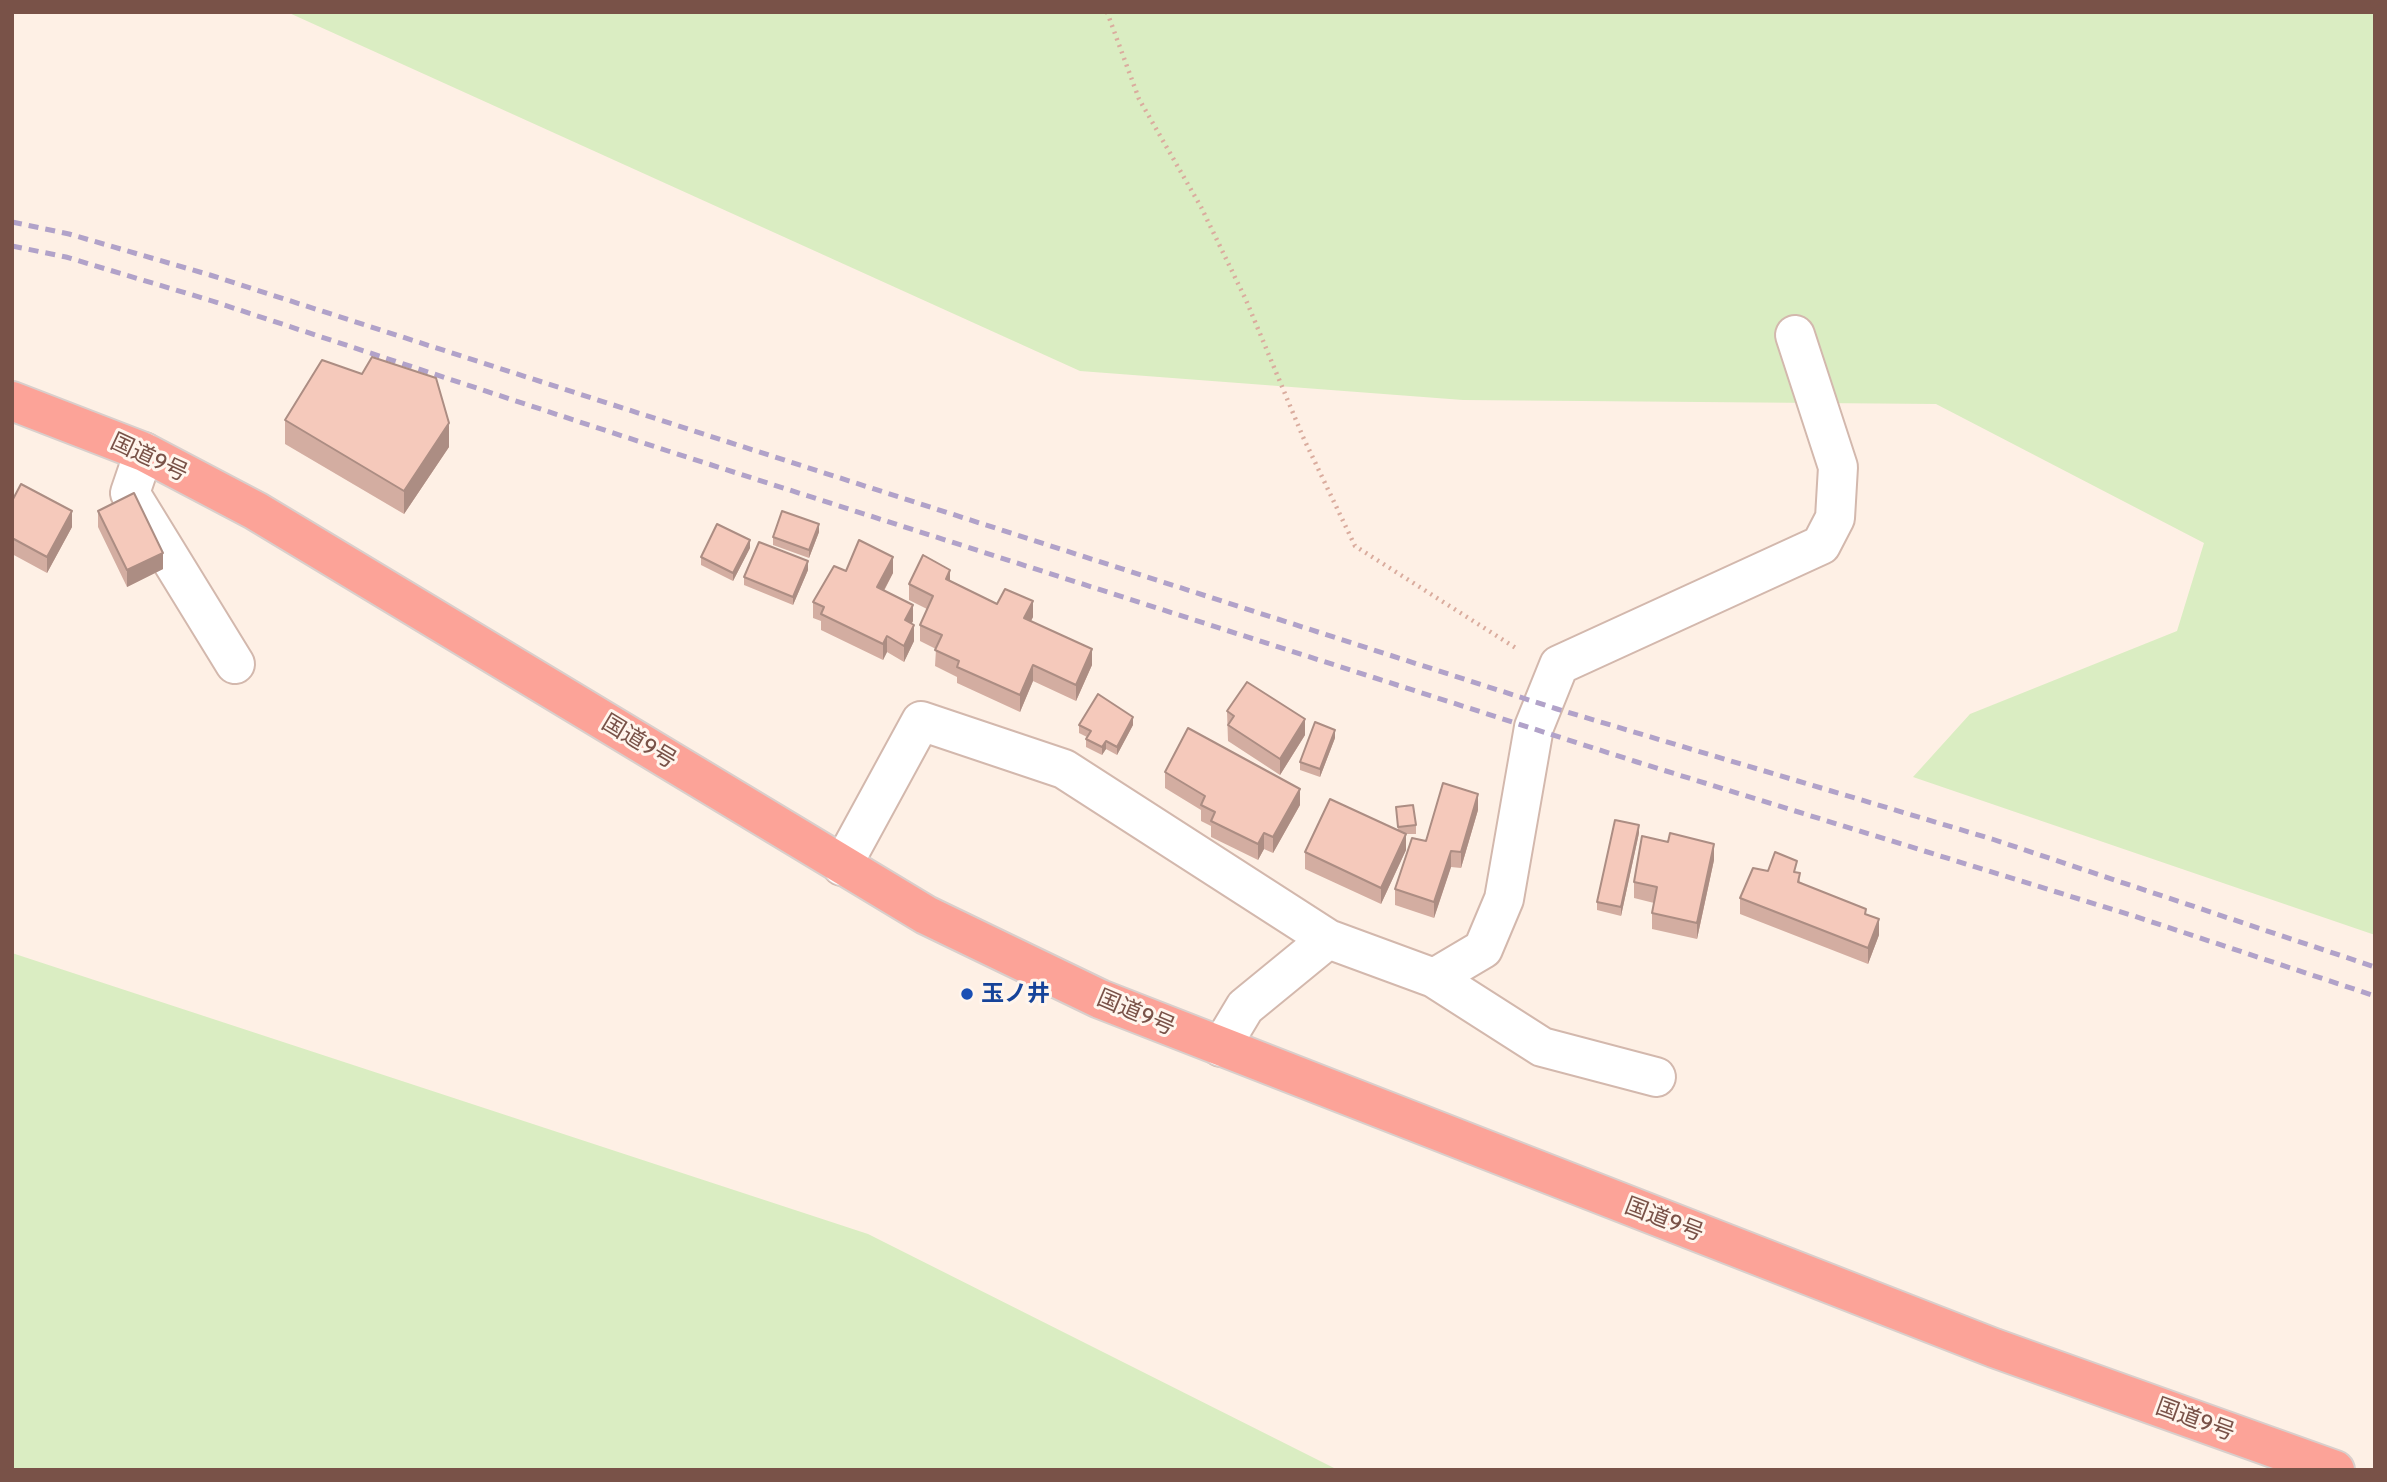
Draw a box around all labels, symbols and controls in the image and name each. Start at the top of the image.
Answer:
street label: 国道9号 [106,428,192,488]
street label: 国道9号 [597,709,681,775]
place label: 玉ノ井 [981,980,1050,1008]
street label: 国道9号 [1093,984,1179,1042]
marker: 玉ノ井 [959,986,975,1002]
street label: 国道9号 [1621,1192,1707,1248]
street label: 国道9号 [2152,1393,2238,1447]

